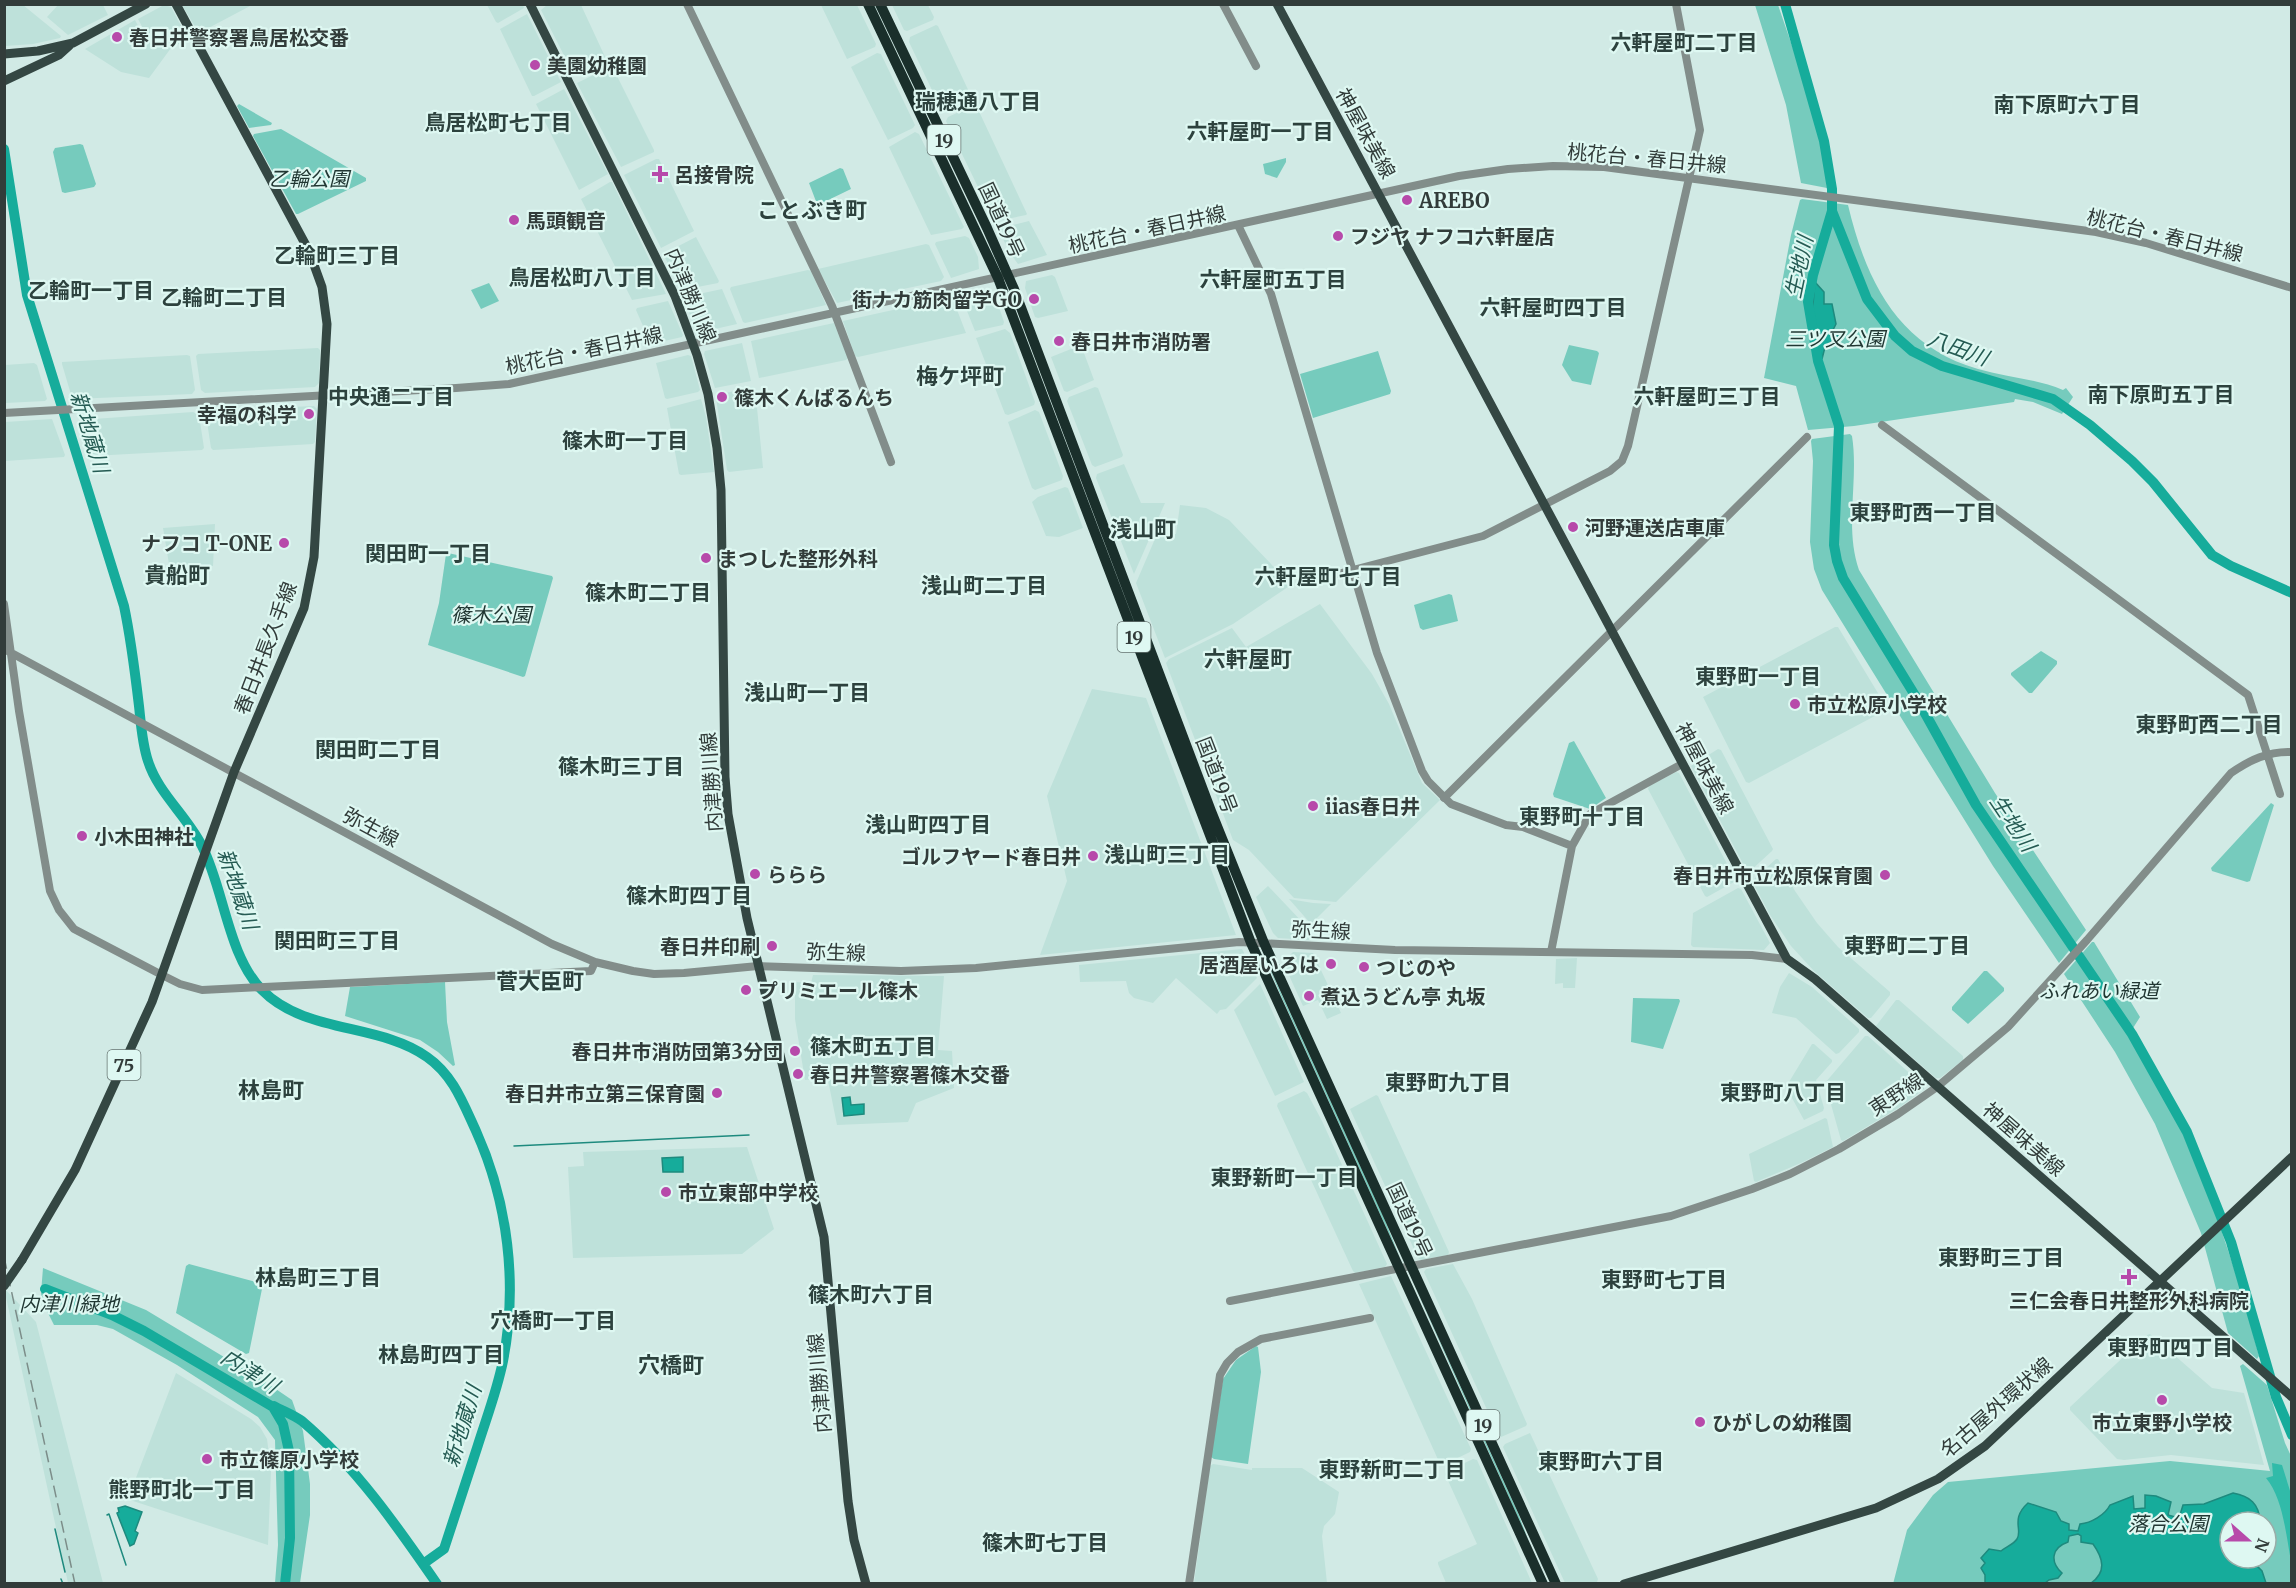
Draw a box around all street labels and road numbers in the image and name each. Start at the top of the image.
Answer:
street label: 神屋味美線 [1331,83,1401,183]
road number: 19 [928,125,960,155]
street label: 桃花台・春日井線 [1566,139,1728,177]
street label: 国道19号 [974,178,1030,262]
street label: 桃花台・春日井線 [1066,200,1228,258]
street label: 桃花台・春日井線 [2084,204,2246,266]
street label: 内津勝川線 [660,244,722,346]
street label: 桃花台・春日井線 [503,321,665,379]
street label: 春日井長久手線 [228,578,302,718]
road number: 19 [1118,622,1150,652]
street label: 神屋味美線 [1670,718,1740,818]
street label: 内津勝川線 [695,731,727,833]
street label: 国道19号 [1191,733,1243,817]
street label: 弥生線 [339,802,403,852]
street label: 弥生線 [1290,916,1352,944]
street label: 弥生線 [806,938,866,966]
road number: 75 [108,1050,140,1080]
street label: 東野線 [1864,1067,1928,1121]
street label: 神屋味美線 [1978,1097,2070,1181]
street label: 国道19号 [1382,1178,1438,1262]
street label: 内津勝川線 [802,1332,836,1434]
street label: 名古屋外環状線 [1935,1352,2057,1462]
road number: 19 [1466,1410,1500,1440]

